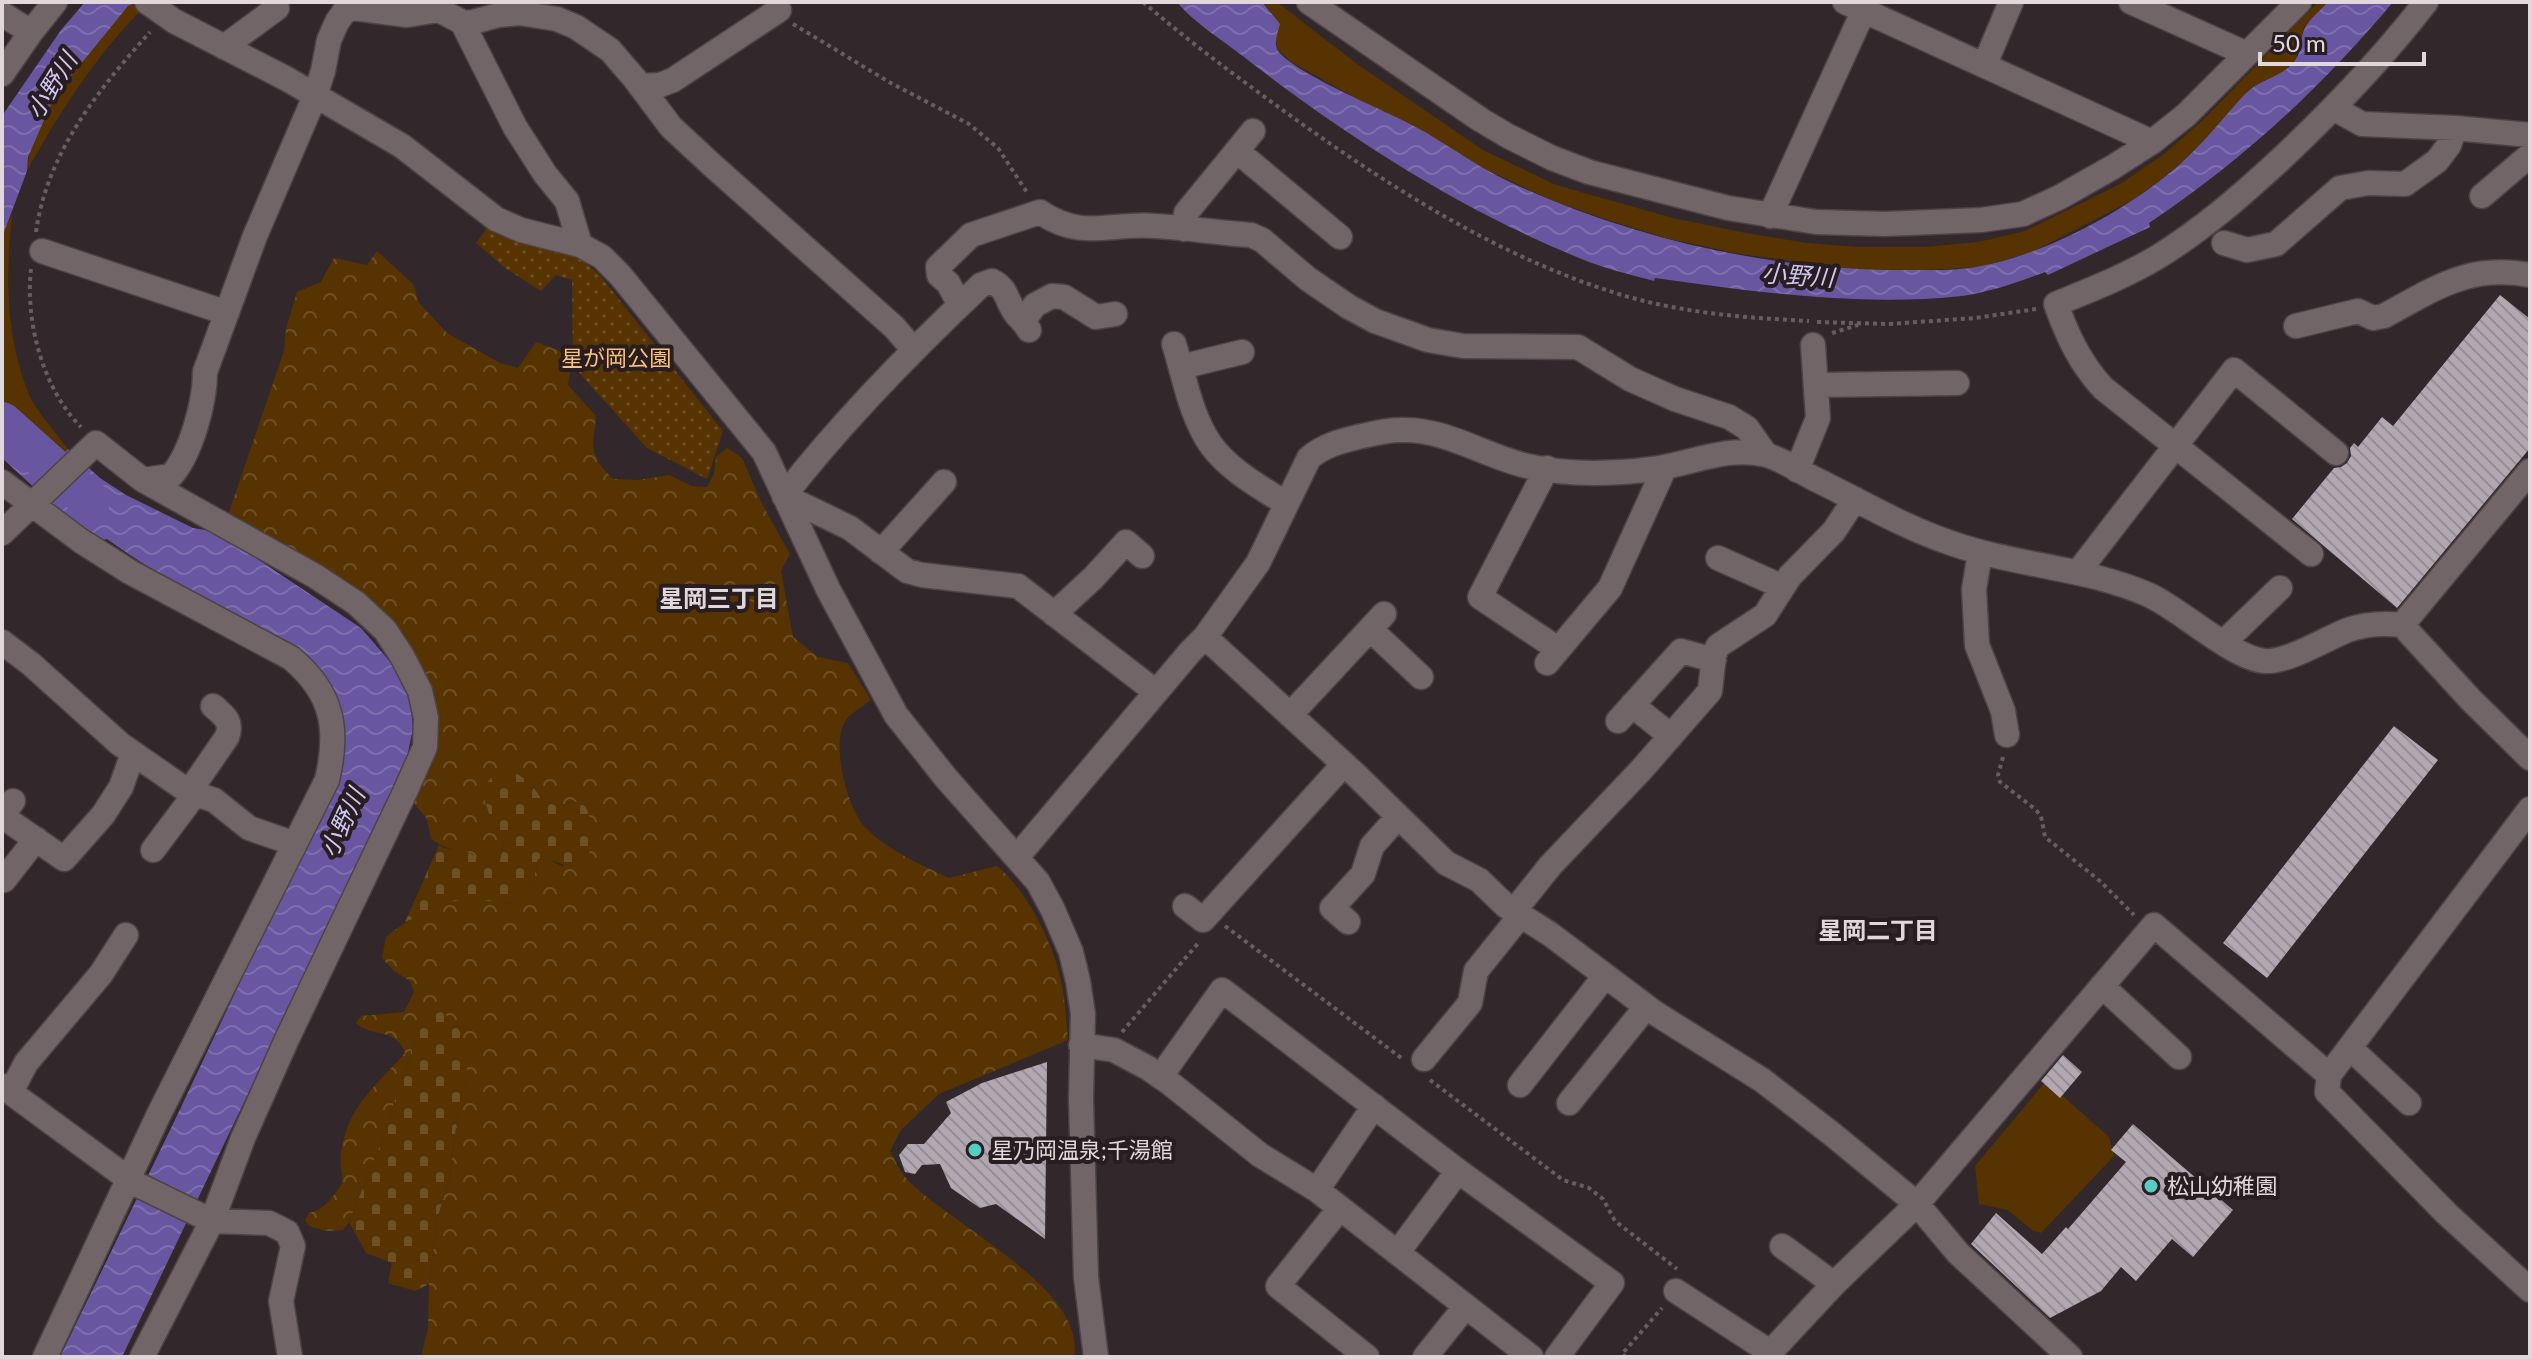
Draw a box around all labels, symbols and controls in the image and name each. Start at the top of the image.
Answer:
scale bar [2260,16,2424,66]
text: 50 m [2272,28,2326,57]
water label: 小野川 [19,44,84,123]
water label: 小野川 [1761,258,1838,292]
park label: 星が岡公園 [561,344,671,371]
district label: 星岡三丁目 [659,583,779,612]
water label: 小野川 [313,781,371,861]
district label: 星岡二丁目 [1818,915,1938,944]
place label: 星乃岡温泉;千湯館 [991,1136,1173,1163]
marker: 星乃岡温泉;千湯館 [966,1141,984,1159]
place label: 松山幼稚園 [2167,1172,2277,1199]
marker: 松山幼稚園 [2142,1177,2160,1195]

